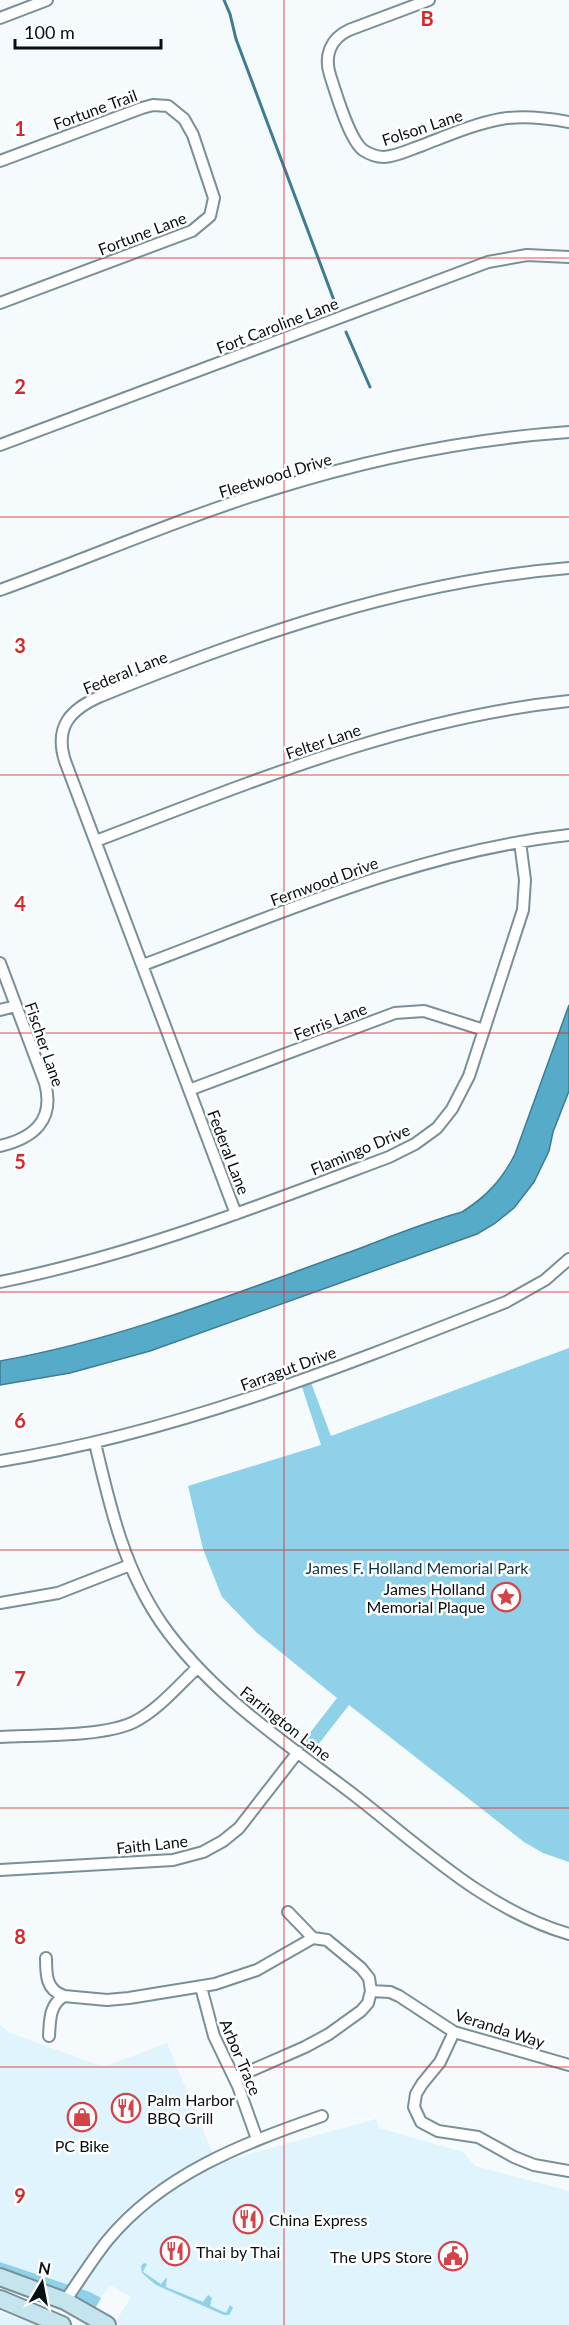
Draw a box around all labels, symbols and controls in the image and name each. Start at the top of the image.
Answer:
text: B [420,6,434,30]
scale bar [15,12,160,50]
text: 100 m [24,21,75,43]
street label: Fortune Trail [50,85,140,133]
street label: Folson Lane [379,105,465,149]
text: 1 [14,116,26,140]
street label: Fortune Lane [95,207,189,259]
street label: Fort Caroline Lane [213,293,341,357]
text: 2 [14,374,26,398]
street label: Fleetwood Drive [216,449,334,501]
text: 3 [14,633,26,657]
street label: Federal Lane [80,646,170,698]
street label: Felter Lane [283,719,363,763]
street label: Fernwood Drive [268,853,380,909]
text: 4 [14,891,26,915]
street label: Ferris Lane [291,998,369,1044]
street label: Fischer Lane [22,999,68,1089]
street label: Federal Lane [204,1107,254,1197]
street label: Flamingo Drive [307,1120,413,1178]
text: 5 [14,1149,26,1173]
street label: Farragut Drive [238,1342,338,1394]
text: 6 [14,1408,26,1432]
park label: James F. Holland Memorial Park [306,1558,529,1577]
place label: James Holland Memorial Plaque [367,1579,485,1616]
place icon: James Holland Memorial Plaque [490,1581,522,1613]
text: 7 [14,1666,26,1690]
street label: Farrington Lane [237,1682,335,1764]
street label: Faith Lane [115,1831,189,1857]
text: 8 [14,1924,26,1948]
street label: Veranda Way [453,2005,548,2052]
street label: Arbor Trace [216,2016,266,2098]
place label: Palm Harbor BBQ Grill [147,2090,235,2127]
restaurant icon: Palm Harbor BBQ Grill [110,2092,142,2124]
shop icon: PC Bike [66,2101,98,2133]
place label: PC Bike [55,2136,109,2155]
text: 9 [14,2183,26,2207]
restaurant icon: China Express [232,2203,264,2235]
place label: China Express [269,2210,367,2229]
restaurant icon: Thai by Thai [159,2235,191,2267]
public building icon: The UPS Store [437,2240,469,2272]
place label: Thai by Thai [196,2242,280,2261]
place label: The UPS Store [330,2247,432,2266]
north arrow [12,2253,72,2313]
text: N [37,2257,52,2278]

